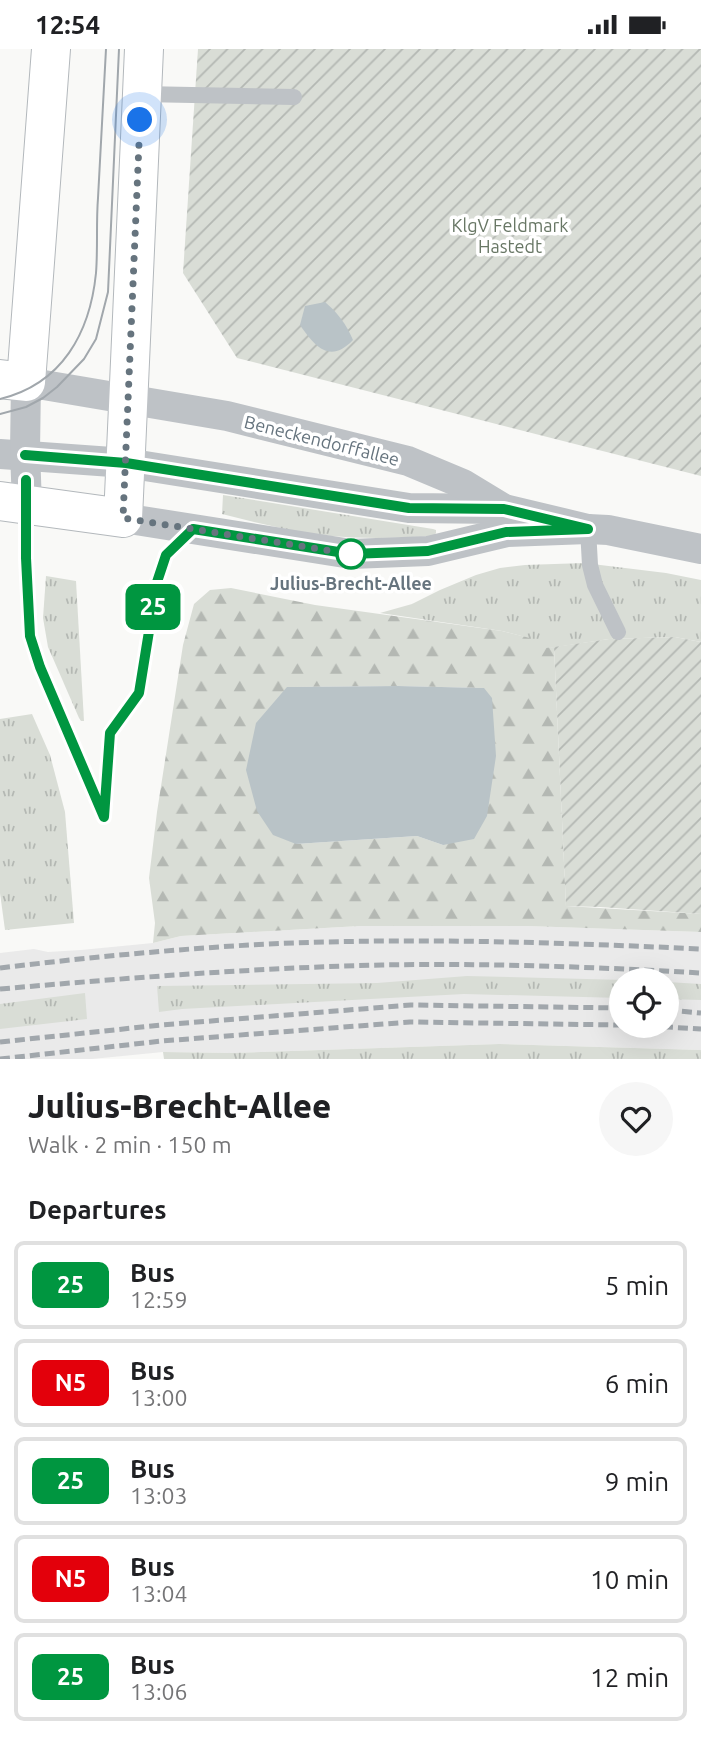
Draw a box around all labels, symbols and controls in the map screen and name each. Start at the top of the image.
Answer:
text: 12:54 [35,10,100,39]
your location [122,102,157,137]
park label: KlgV Feldmark Hastedt [452,215,568,256]
street label: Beneckendorffallee [242,411,402,469]
marker: Julius-Brecht-Allee [336,539,366,569]
place label: Julius-Brecht-Allee [270,573,432,593]
line badge: 25 [122,584,184,630]
text: 25 [139,593,167,620]
map controls [609,968,679,1038]
button: locate [609,968,679,1038]
button: heart [599,1082,673,1156]
text: Julius-Brecht-Allee [28,1087,331,1124]
text: Walk · 2 min · 150 m [28,1132,232,1157]
text: Departures [28,1195,166,1224]
text: Bus [130,1258,175,1287]
text: 25 [57,1271,84,1298]
text: 5 min [605,1271,669,1300]
text: 12:59 [130,1287,188,1312]
text: Bus [130,1356,175,1385]
text: N5 [55,1369,86,1396]
text: 6 min [605,1369,669,1398]
text: 13:00 [130,1385,188,1410]
text: Bus [130,1454,175,1483]
text: 25 [57,1467,84,1494]
text: 9 min [605,1467,669,1496]
text: 13:03 [130,1483,188,1508]
text: Bus [130,1552,175,1581]
text: N5 [55,1565,86,1592]
text: 10 min [590,1565,669,1594]
text: 13:04 [130,1581,188,1606]
text: Bus [130,1650,175,1679]
text: 25 [57,1663,84,1690]
text: 12 min [590,1663,669,1692]
text: 13:06 [130,1679,188,1704]

